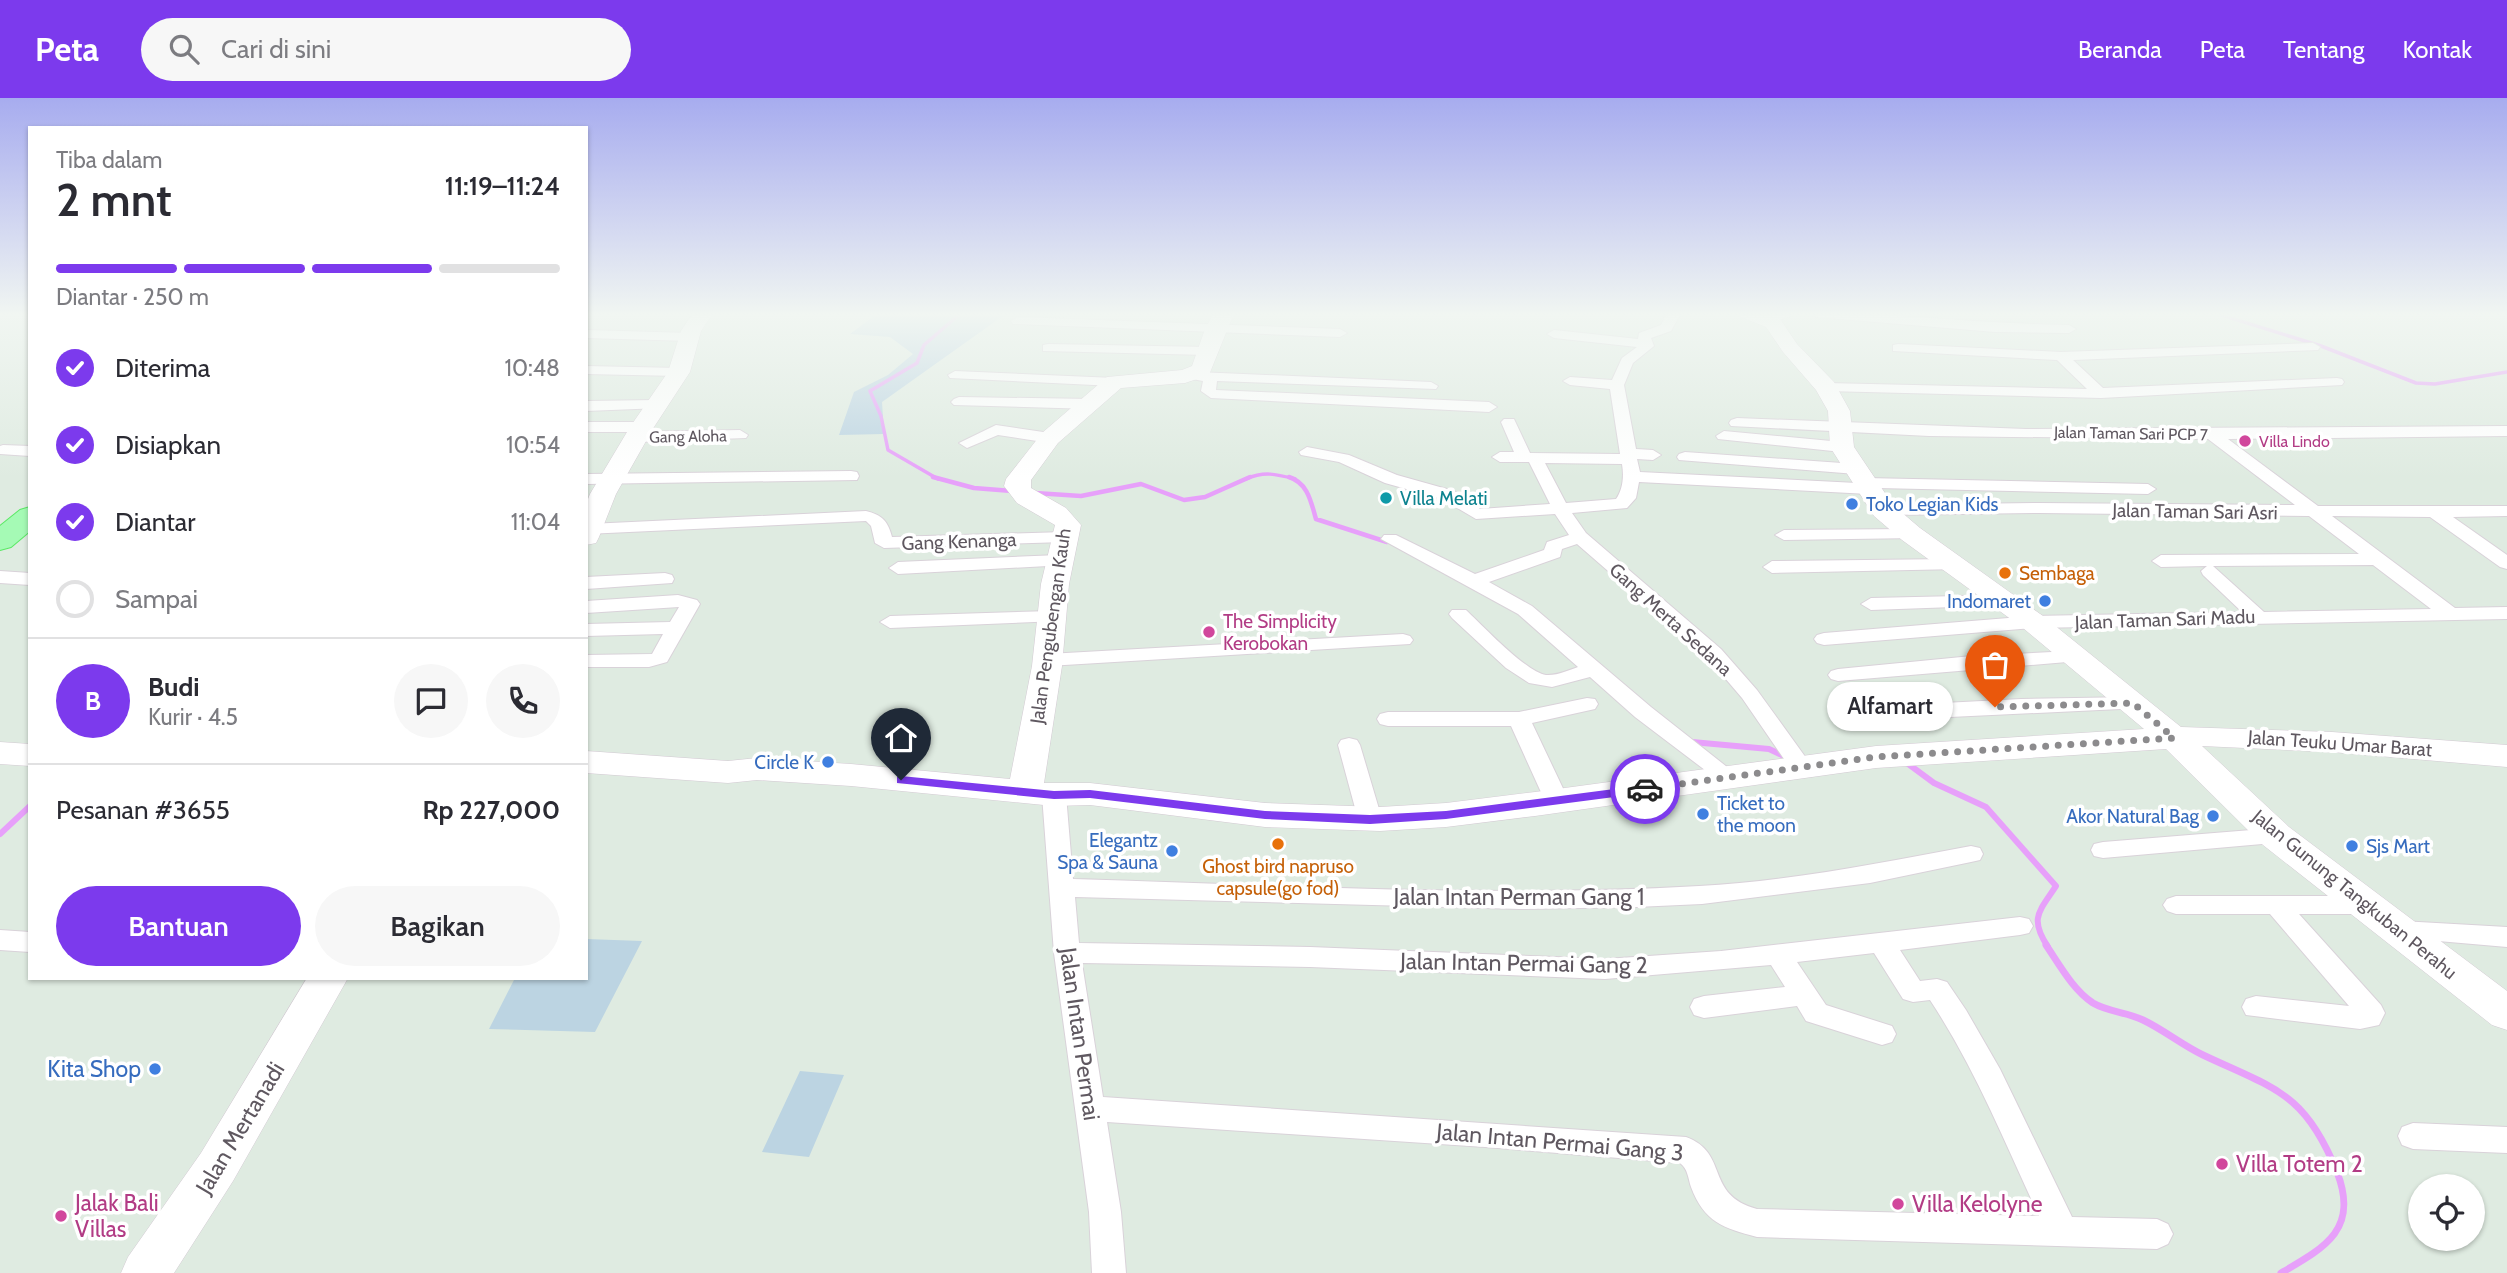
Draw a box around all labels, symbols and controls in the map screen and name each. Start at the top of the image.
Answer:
search box [141,18,631,81]
text: Peta [35,29,99,69]
icon: search [165,30,203,68]
text: Cari di sini [221,33,331,65]
text: Beranda [2078,35,2162,64]
text: Peta [2200,35,2245,64]
text: Tentang [2283,35,2364,64]
text: Kontak [2402,35,2472,64]
text: Tiba dalam [56,146,162,174]
text: 11:19–11:24 [445,170,560,202]
text: 2 mnt [56,172,172,228]
text: Diantar · 250 m [56,283,209,311]
icon: check [56,349,94,387]
text: Diterima [115,352,210,384]
text: 10:48 [504,354,560,382]
street label: Jalan Taman Sari PCP 7 [2053,423,2208,444]
icon: check [56,426,94,464]
street label: Gang Aloha [649,426,727,447]
text: Disiapkan [115,429,221,461]
text: 10:54 [506,431,560,459]
place label: Villa Lindo [2259,432,2330,451]
marker: Villa Lindo [2237,433,2253,449]
place label: Villa Melati [1400,487,1488,510]
marker: Villa Melati [1378,490,1394,506]
place label: Toko Legian Kids [1866,493,1999,516]
marker: Toko Legian Kids [1844,496,1860,512]
street label: Jalan Taman Sari Asri [2111,499,2278,524]
icon: check [56,503,94,541]
text: Diantar [115,506,196,538]
text: 11:04 [511,508,560,536]
street label: Jalan Pengubengan Kauh [1025,527,1076,726]
street label: Gang Kenanga [901,528,1017,555]
street label: Gang Merta Sedana [1605,558,1737,681]
place label: Sembaga [2019,562,2095,585]
marker: Sembaga [1997,565,2013,581]
text: Sampai [115,583,198,615]
place label: Indomaret [1947,590,2032,613]
marker: Indomaret [2037,593,2053,609]
street label: Jalan Taman Sari Madu [2073,605,2256,634]
place label: The Simplicity Kerobokan [1223,610,1337,655]
marker: The Simplicity Kerobokan [1201,624,1217,640]
pin [1965,635,2025,707]
icon: bag [1976,646,2014,684]
button: chat [394,664,468,738]
button: phone [486,664,560,738]
text: Budi [148,671,200,703]
callout: Alfamart [1827,682,1953,732]
text: B [85,685,101,717]
text: Alfamart [1847,692,1933,720]
text: Kurir · 4.5 [148,703,238,731]
pin [871,708,931,780]
icon: home [882,719,920,757]
street label: Jalan Teuku Umar Barat [2246,726,2433,761]
place label: Circle K [754,751,814,774]
marker: Circle K [820,754,836,770]
courier [1610,754,1680,824]
icon: car [1626,770,1664,808]
place label: Ticket to the moon [1717,792,1796,837]
text: Pesanan #3655 [56,794,230,826]
text: Rp 227,000 [422,794,560,826]
street label: Jalan Gunung Tangkuban Perahu [2247,804,2462,984]
place label: Akor Natural Bag [2066,805,2200,828]
marker: Ticket to the moon [1695,806,1711,822]
marker: Akor Natural Bag [2205,808,2221,824]
place label: Elegantz Spa & Sauna [1057,829,1158,874]
place label: Sjs Mart [2366,835,2431,858]
marker: Ghost bird napruso capsule(go fod) [1270,836,1286,852]
marker: Sjs Mart [2344,838,2360,854]
marker: Elegantz Spa & Sauna [1164,843,1180,859]
place label: Ghost bird napruso capsule(go fod) [1202,855,1354,900]
street label: Jalan Intan Perman Gang 1 [1393,883,1644,911]
button: Bantuan [56,886,301,966]
button: Bagikan [315,886,560,966]
street label: Jalan Intan Permai [1054,945,1106,1122]
street label: Jalan Intan Permai Gang 2 [1399,947,1648,979]
place label: Kita Shop [47,1055,141,1083]
street label: Jalan Mertanadi [189,1057,290,1200]
marker: Kita Shop [147,1061,163,1077]
street label: Jalan Intan Permai Gang 3 [1434,1117,1685,1167]
place label: Villa Totem 2 [2236,1150,2363,1178]
marker: Villa Totem 2 [2214,1156,2230,1172]
map controls [2408,1174,2485,1251]
button: locate [2408,1174,2485,1251]
place label: Jalak Bali Villas [74,1189,159,1243]
place label: Villa Kelolyne [1912,1190,2043,1218]
marker: Villa Kelolyne [1890,1196,1906,1212]
marker: Jalak Bali Villas [53,1208,69,1224]

